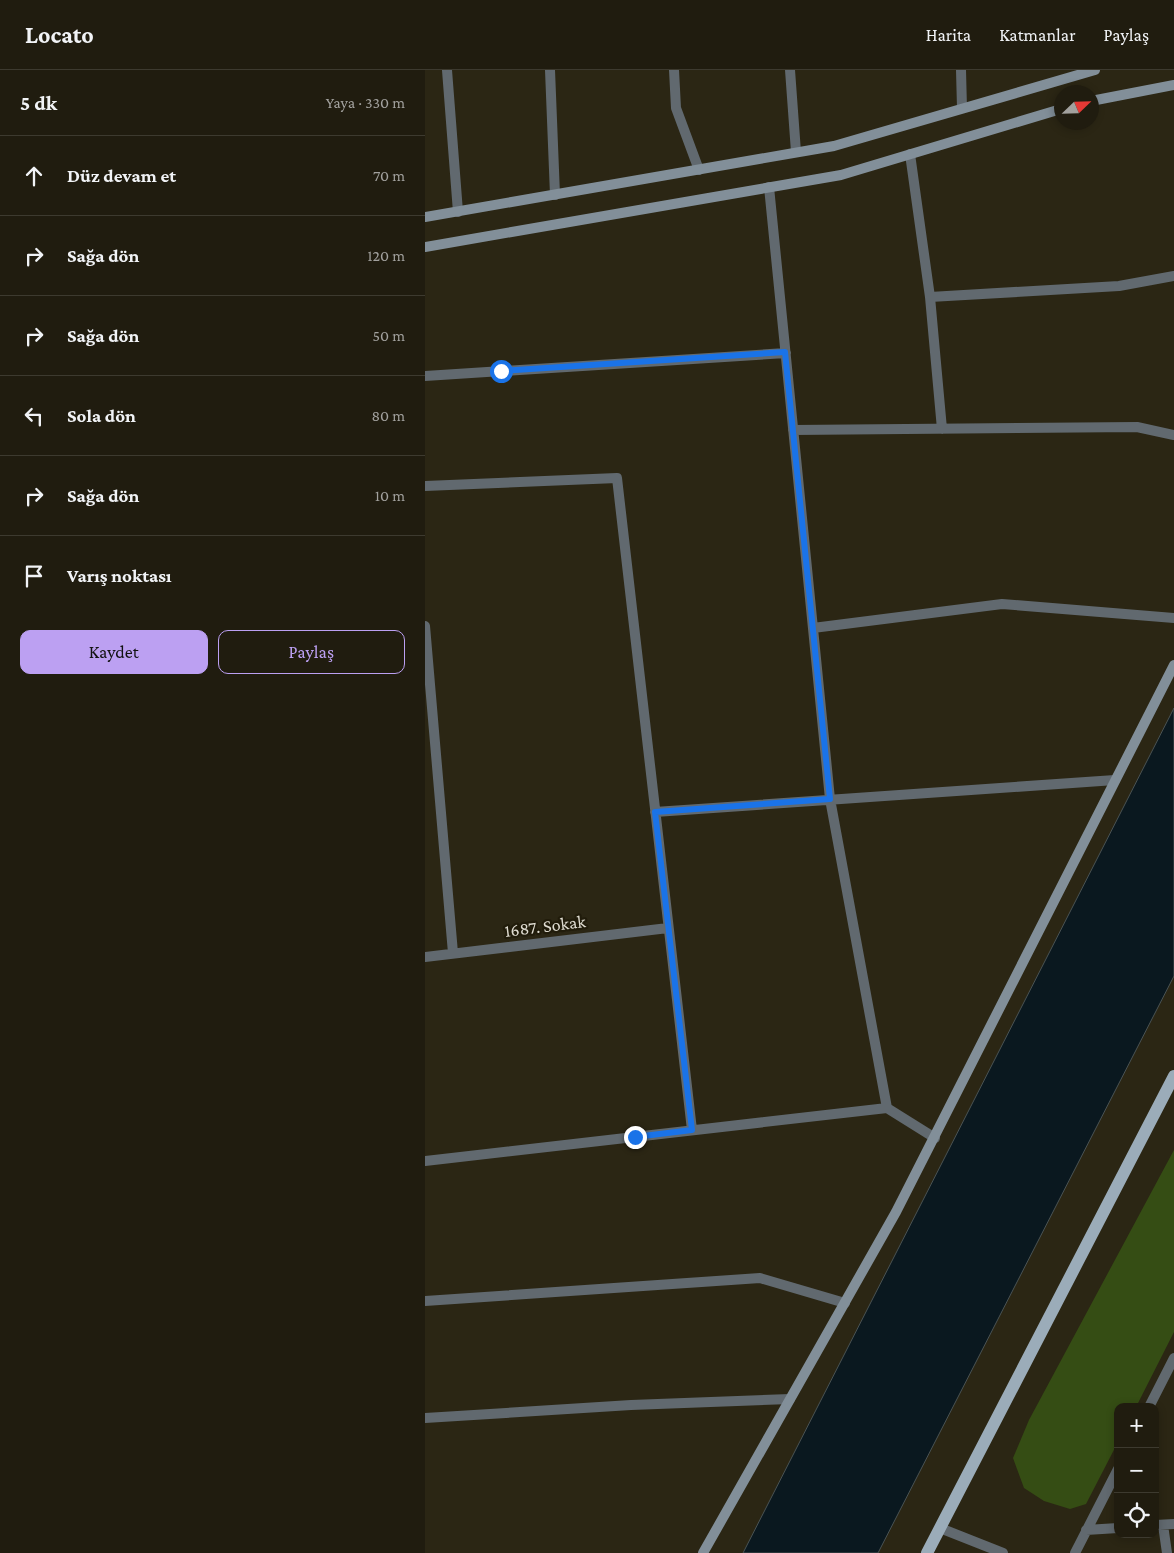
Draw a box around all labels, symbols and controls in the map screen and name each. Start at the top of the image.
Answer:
text: Locato [25,21,94,48]
text: Harita [926,25,971,45]
text: Katmanlar [999,25,1076,45]
text: Paylaş [1104,25,1149,45]
north arrow [1054,85,1099,130]
text: 5 dk [20,91,57,115]
text: Yaya · 330 m [326,94,405,111]
icon: ahead [20,162,48,190]
text: Düz devam et [67,165,176,186]
text: 70 m [373,167,405,184]
icon: right [20,242,48,270]
text: Sağa dön [67,245,139,266]
text: 120 m [367,247,405,264]
icon: right [20,322,48,350]
text: Sağa dön [67,325,139,346]
text: 50 m [373,327,405,344]
route start [490,360,513,383]
icon: left [20,402,48,430]
text: Sola dön [67,405,136,426]
text: 80 m [371,407,405,424]
icon: right [20,482,48,510]
text: Sağa dön [67,485,139,506]
text: 10 m [375,487,405,504]
icon: arrive [20,562,48,590]
text: Varış noktası [67,565,172,586]
button: Kaydet [20,630,208,674]
button: Paylaş [218,630,405,674]
street label: 1687. Sokak [503,911,587,941]
route end [624,1126,647,1149]
map controls [1114,1403,1159,1538]
button: + [1114,1403,1159,1448]
button: − [1114,1448,1159,1493]
button: locate [1114,1493,1159,1538]

